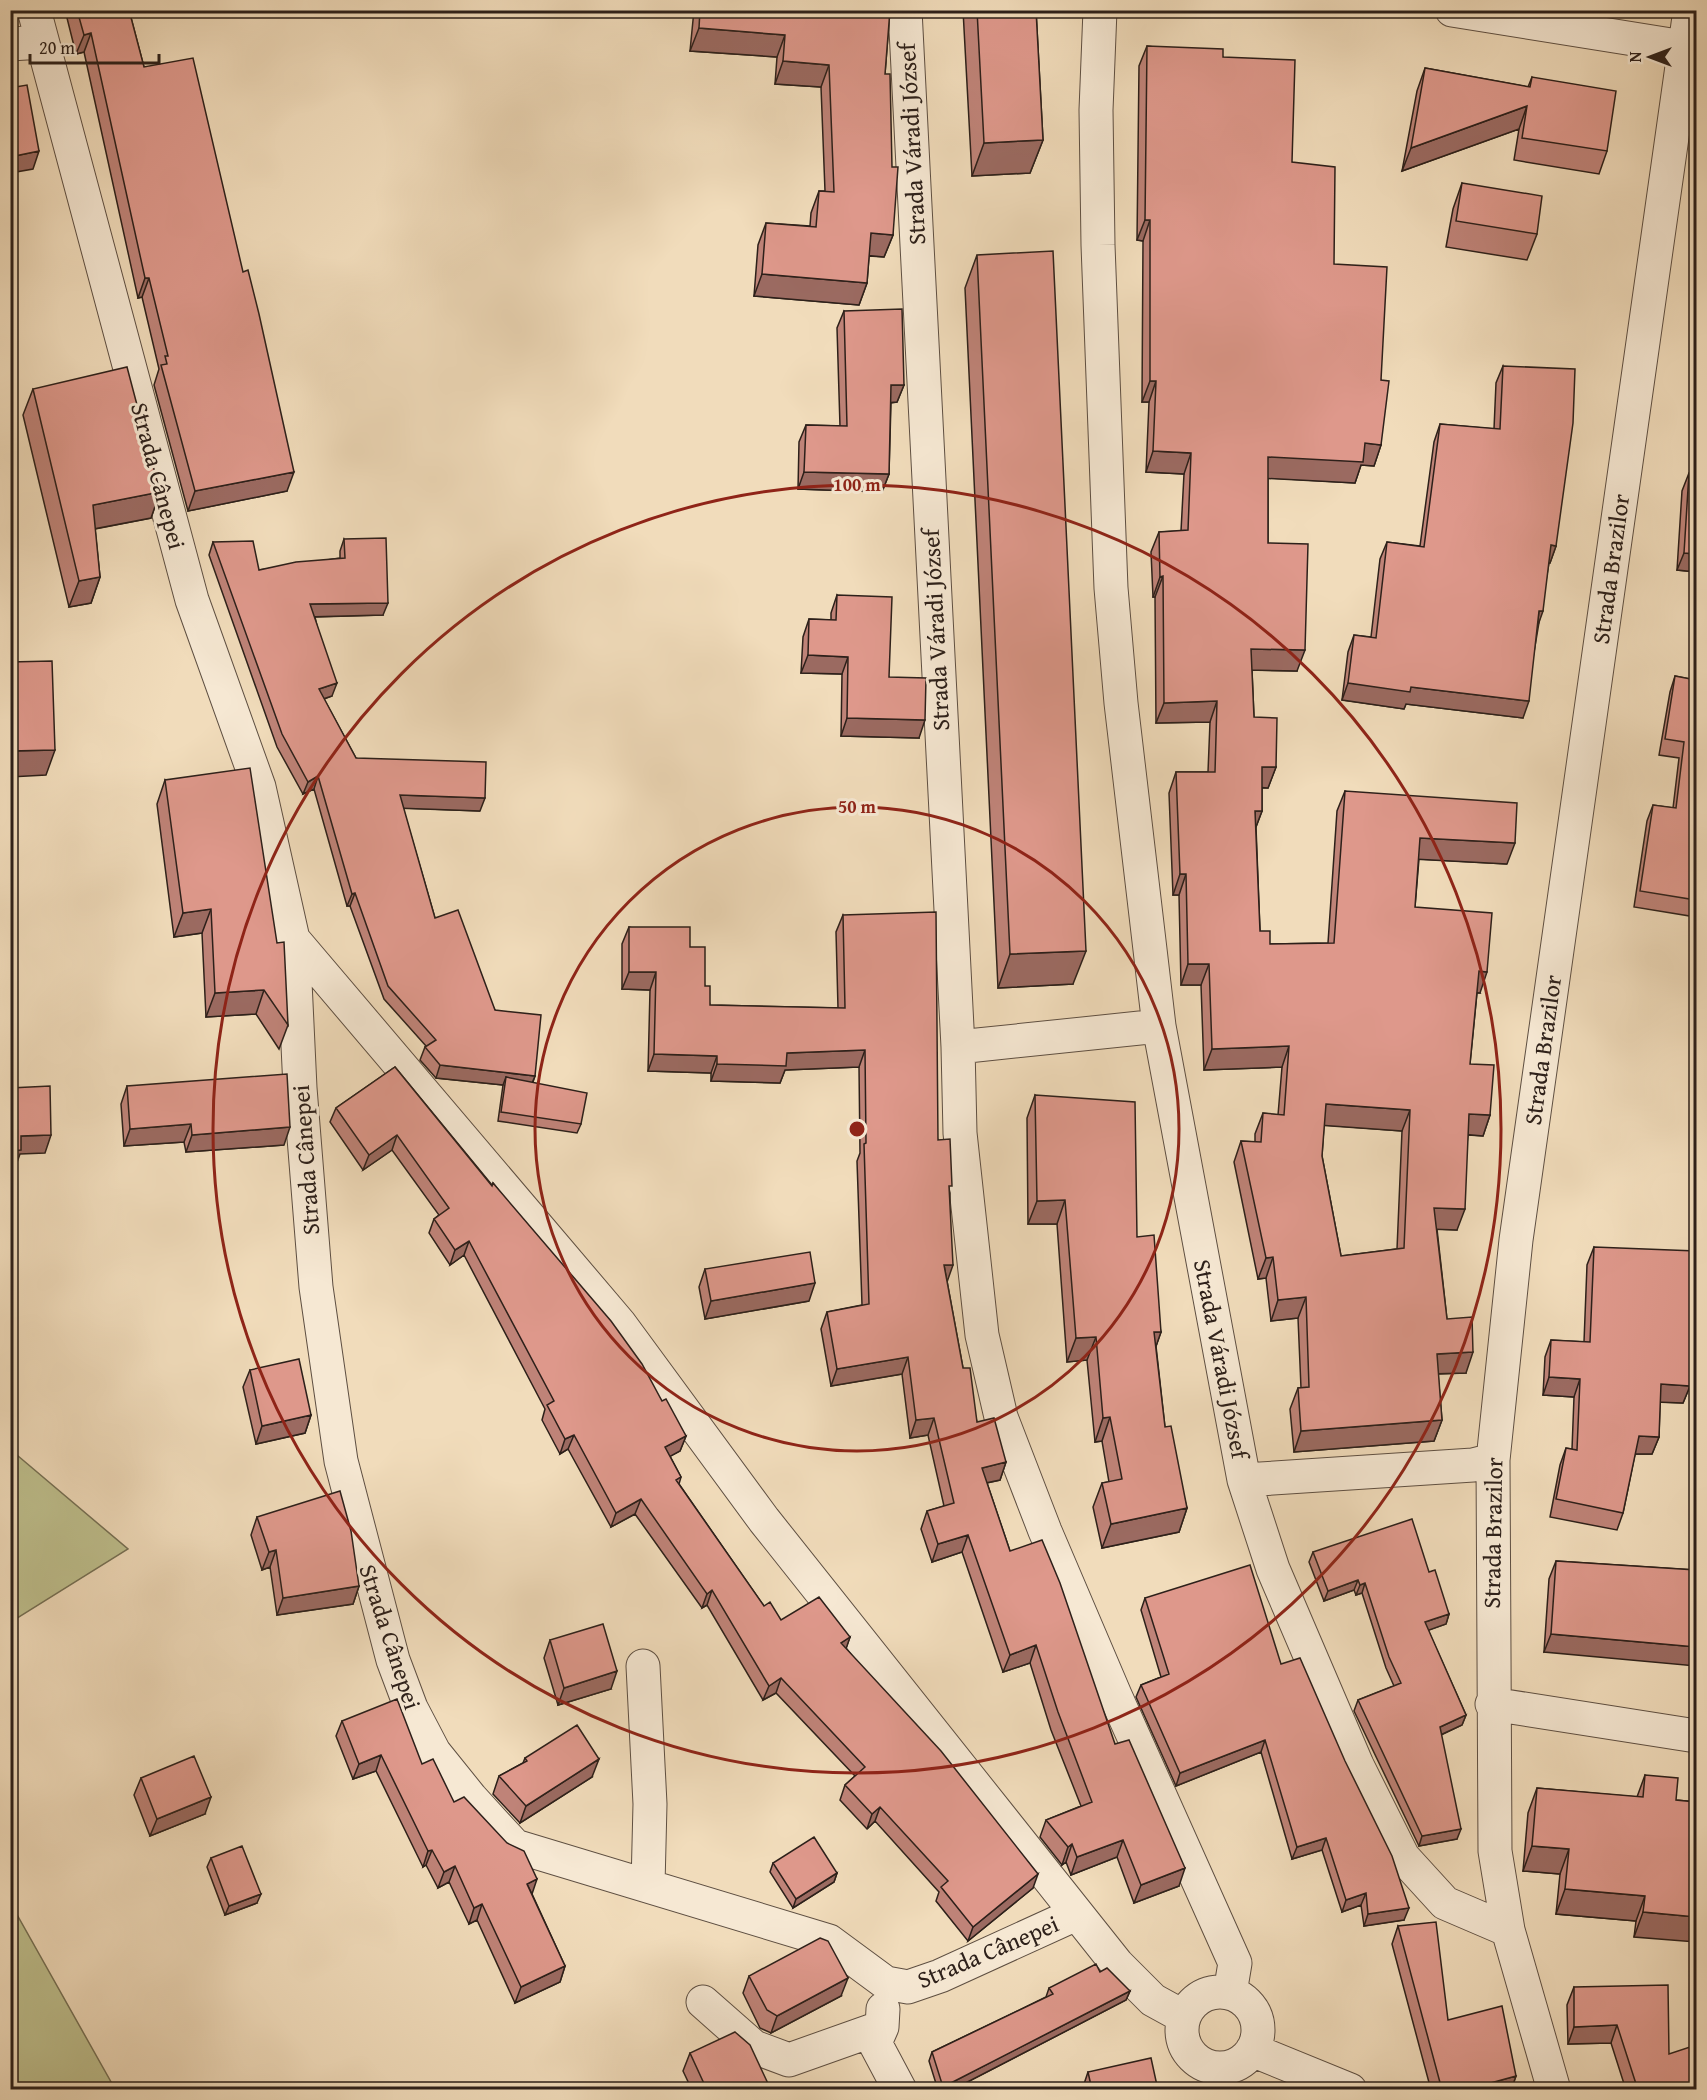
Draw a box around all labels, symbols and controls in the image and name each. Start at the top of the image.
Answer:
scale bar [30,27,159,65]
north arrow [1620,27,1680,87]
text: 20 m [39,34,75,61]
street label: Strada Váradi József [889,40,934,246]
text: N [1623,51,1647,62]
street label: Strada Cânepei [122,399,195,553]
text: 100 m [833,471,881,498]
street label: Strada Brazilor [1583,491,1638,646]
street label: Strada Váradi József [913,526,958,732]
text: 50 m [838,793,877,820]
street label: Strada Brazilor [1515,972,1570,1127]
street label: Strada Cânepei [283,1083,328,1236]
centre of rings [847,1119,867,1139]
street label: Strada Váradi József [1185,1256,1258,1464]
street label: Strada Brazilor [1474,1457,1511,1609]
street label: Strada Cânepei [351,1560,430,1714]
street label: Strada Cânepei [912,1906,1064,1997]

